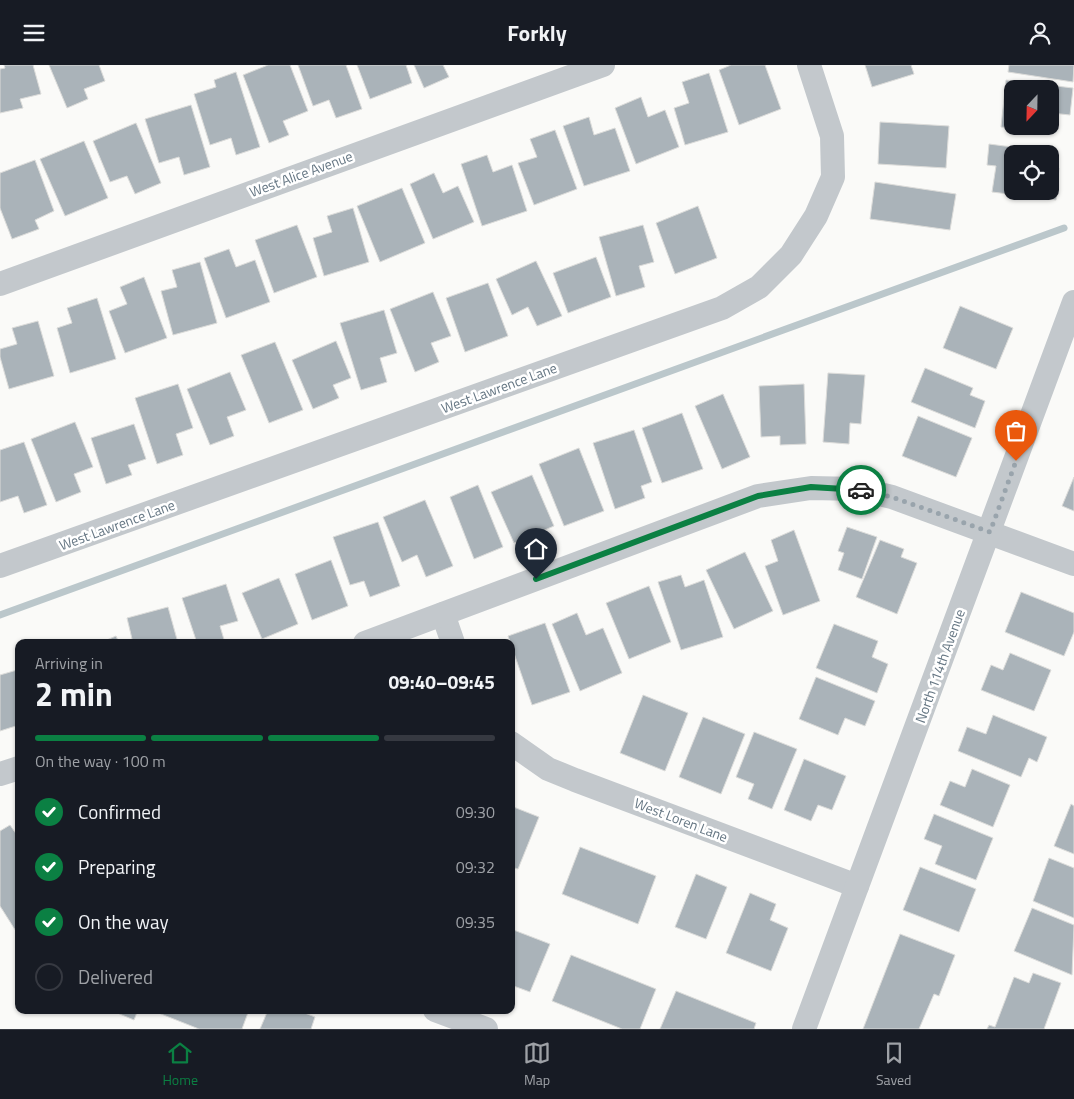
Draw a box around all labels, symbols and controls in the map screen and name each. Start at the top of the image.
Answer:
text: Forkly [507,16,567,50]
icon: menu [20,19,48,47]
icon: person [1026,19,1054,47]
north arrow [1004,80,1059,135]
map controls [1004,80,1059,200]
street label: West Alice Avenue [246,145,355,202]
button: locate [1004,145,1059,200]
street label: West Lawrence Lane [438,357,560,418]
pin [995,410,1037,461]
icon: bag [1002,417,1030,445]
courier [836,465,886,515]
icon: car [847,476,875,504]
street label: West Lawrence Lane [56,494,178,555]
pin [515,528,557,579]
icon: home [522,535,550,563]
street label: North 114th Avenue [909,606,970,726]
text: Arriving in [35,651,103,675]
text: 09:40–09:45 [388,667,495,696]
text: 2 min [35,670,113,718]
text: On the way · 100 m [35,749,166,773]
street label: West Loren Lane [631,792,731,847]
text: Confirmed [78,797,161,826]
icon: check [35,798,63,826]
text: 09:30 [456,800,495,824]
text: Preparing [78,852,155,881]
icon: check [35,853,63,881]
text: 09:32 [456,855,495,879]
text: On the way [78,907,169,936]
icon: check [35,908,63,936]
text: 09:35 [456,910,495,934]
text: Delivered [78,962,153,991]
tab: Home [162,1039,198,1090]
tab: Map [523,1039,551,1090]
tab: Saved [876,1039,912,1090]

